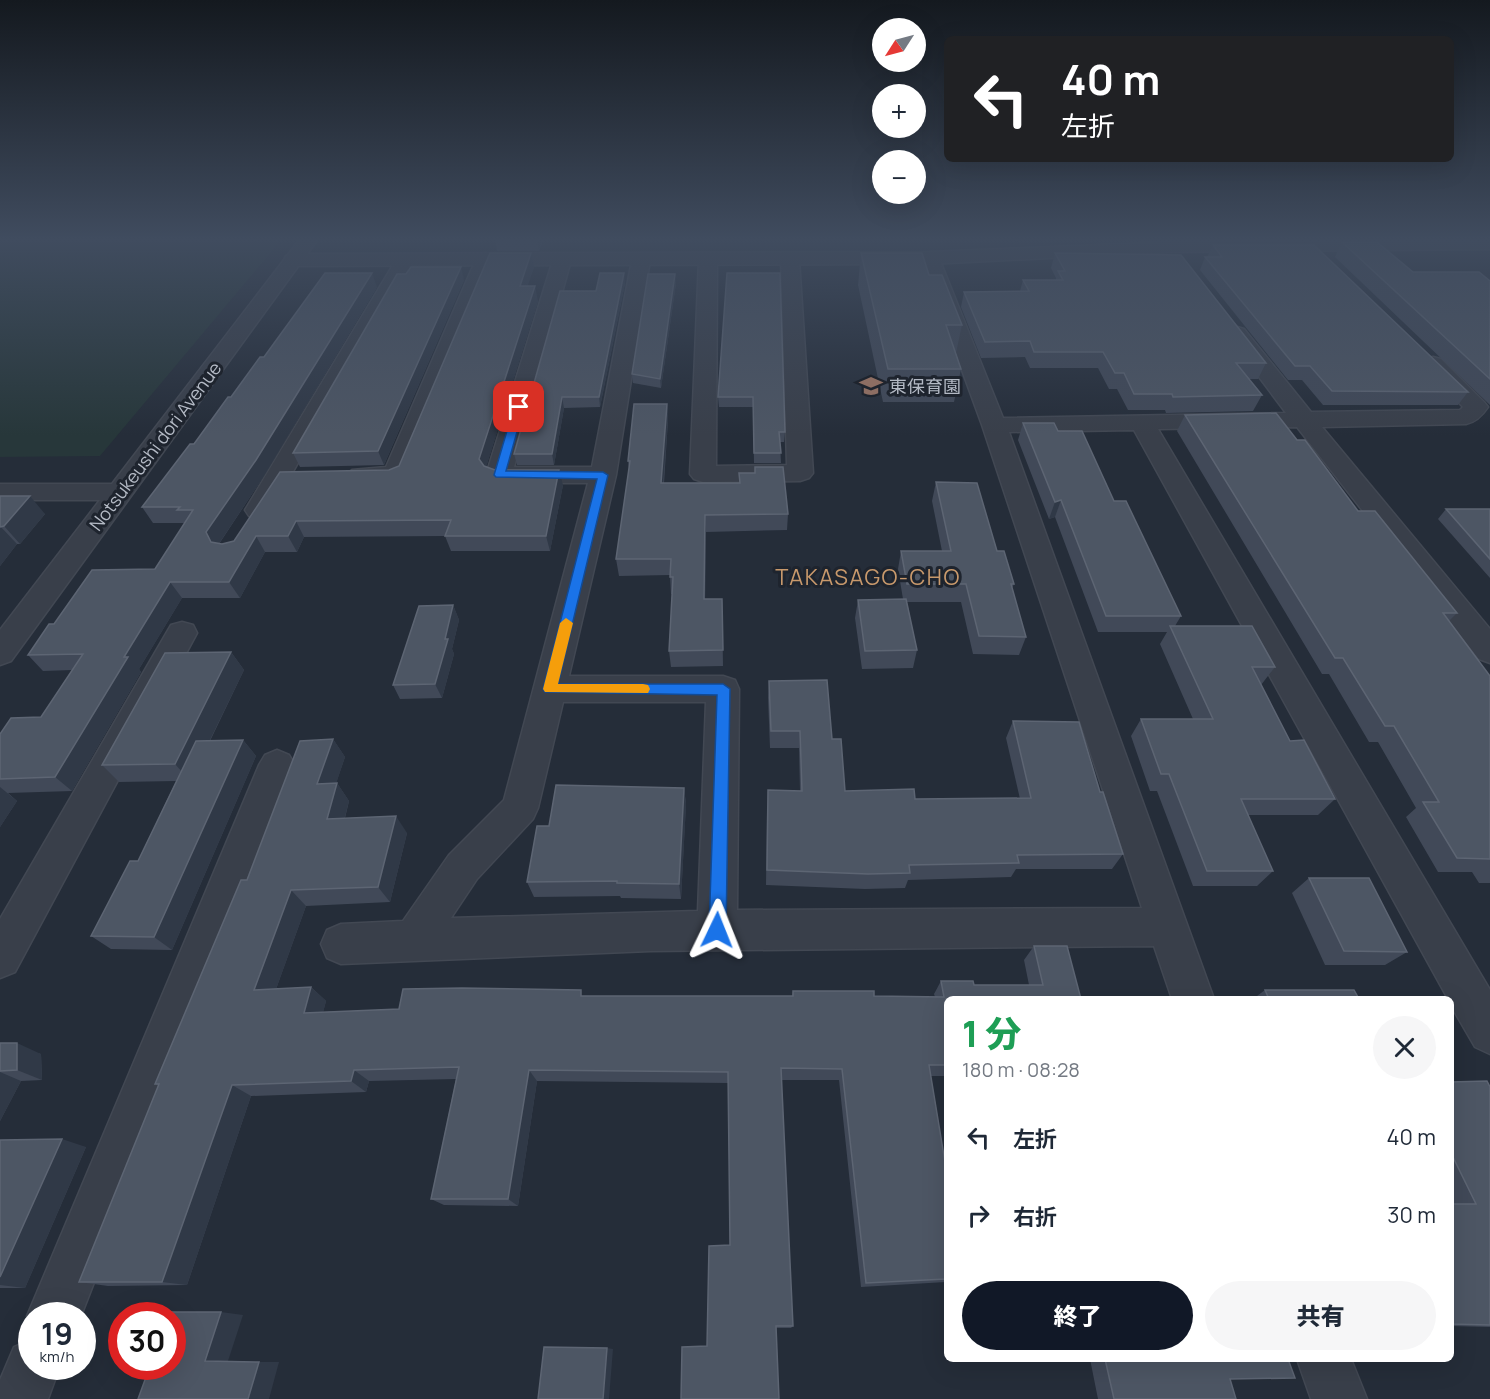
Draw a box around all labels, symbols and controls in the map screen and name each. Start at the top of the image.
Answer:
north arrow [872,18,926,72]
map controls [872,18,926,204]
text: 40 m [1061,50,1160,108]
icon: left [962,60,1040,138]
button: + [872,84,926,138]
text: 左折 [1061,107,1115,144]
button: − [872,150,926,204]
street label: Notsukeushi dori Avenue [84,357,226,535]
school or university icon: 東保育園 [858,373,884,399]
place label: 東保育園 [889,374,961,398]
pin [493,381,544,432]
icon: arrive [502,390,535,423]
district label: TAKASAGO-CHO [775,562,961,592]
position arrow [685,898,749,962]
text: 1 分 [962,1009,1022,1058]
button: close [1373,1016,1436,1079]
text: 180 m · 08:28 [962,1056,1080,1083]
icon: left [962,1121,995,1154]
text: 40 m [1387,1122,1436,1152]
text: 左折 [1013,1124,1057,1154]
icon: right [962,1199,995,1232]
text: 30 m [1387,1200,1436,1230]
text: 右折 [1013,1202,1057,1232]
button: 終了 [962,1281,1193,1350]
button: 共有 [1205,1281,1436,1350]
speed limit sign: 30 [108,1302,186,1380]
text: 19 [41,1313,73,1354]
text: km/h [40,1346,74,1367]

